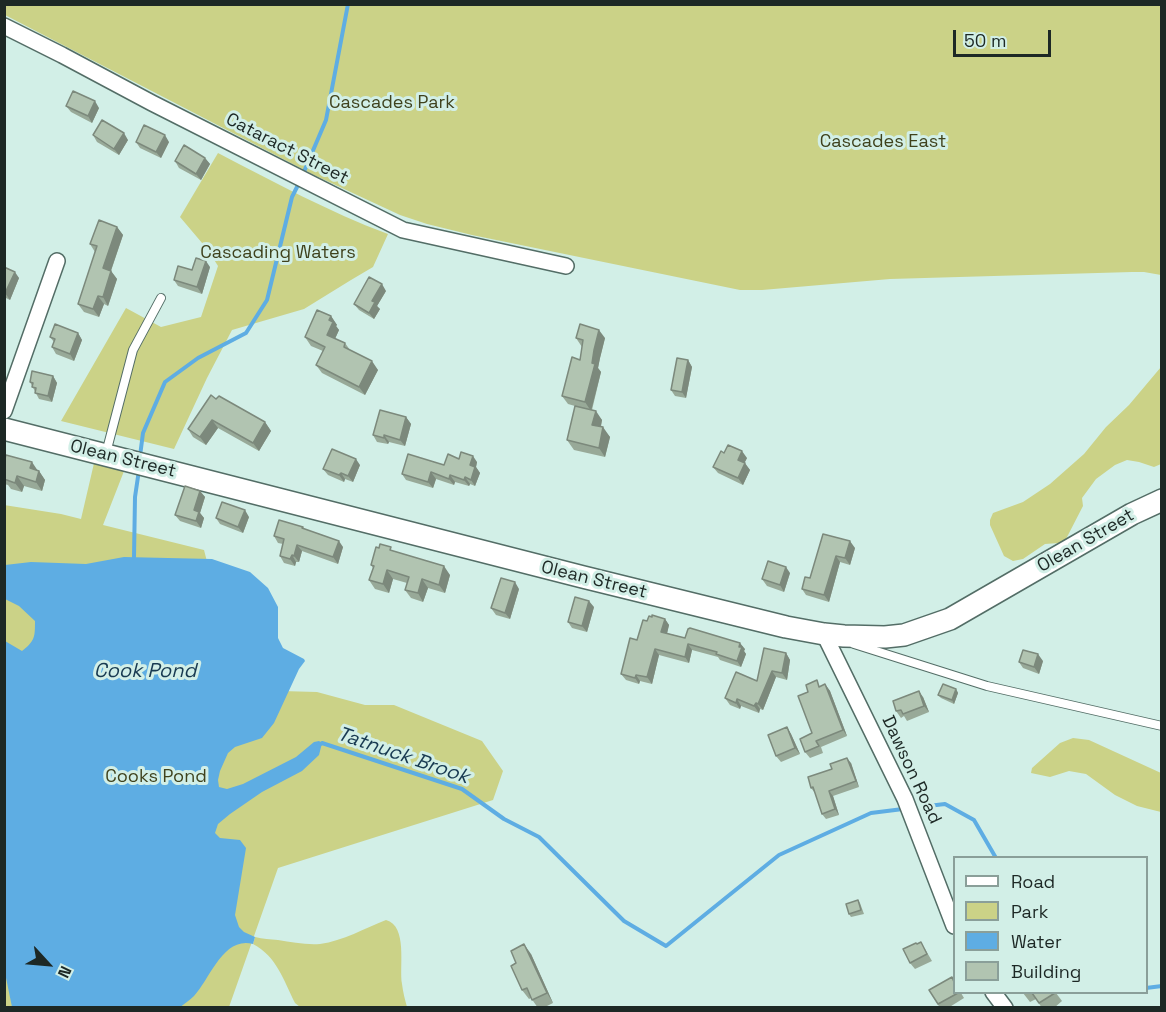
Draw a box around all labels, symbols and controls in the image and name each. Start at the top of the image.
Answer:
scale bar [956,18,1054,56]
text: 50 m [964,29,1006,52]
park label: Cascades Park [329,92,455,114]
street label: Cataract Street [222,109,352,189]
park label: Cascades East [820,131,946,153]
park label: Cascading Waters [200,242,356,264]
street label: Olean Street [68,435,178,483]
street label: Olean Street [1034,505,1138,577]
street label: Olean Street [539,556,649,604]
water label: Cook Pond [94,660,196,684]
street label: Dawson Road [877,712,945,828]
water label: Tatnuck Brook [334,722,472,790]
park label: Cooks Pond [105,766,207,788]
legend [953,856,1148,994]
text: Road [1011,870,1055,893]
text: Park [1011,900,1048,923]
text: Water [1011,930,1062,953]
north arrow [18,934,78,994]
text: Building [1011,960,1081,983]
text: N [53,963,76,982]

